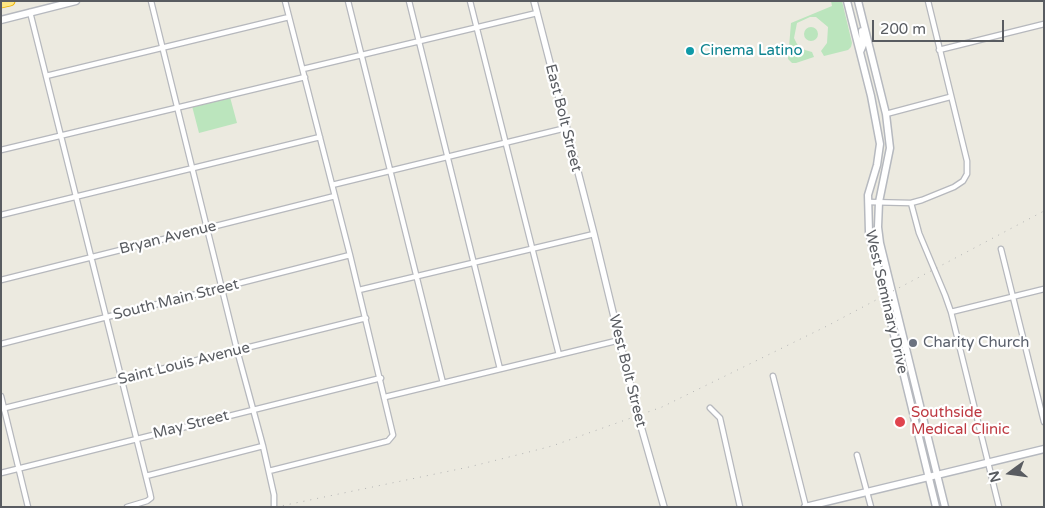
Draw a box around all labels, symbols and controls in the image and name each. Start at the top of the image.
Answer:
scale bar [875,10,1008,42]
text: 200 m [880,20,926,38]
place label: Cinema Latino [700,42,802,60]
marker: Cinema Latino [684,45,696,57]
street label: East Bolt Street [541,62,585,174]
street label: Bryan Avenue [118,217,218,259]
street label: West Seminary Drive [861,228,911,376]
street label: South Main Street [111,276,241,324]
street label: West Bolt Street [604,313,650,429]
place label: Charity Church [923,334,1029,352]
marker: Charity Church [907,337,919,349]
street label: Saint Louis Avenue [116,339,252,389]
place label: Southside Medical Clinic [911,404,1010,439]
street label: May Street [151,407,231,443]
marker: Southside Medical Clinic [893,415,907,429]
north arrow [985,448,1035,498]
text: N [985,469,1005,484]

